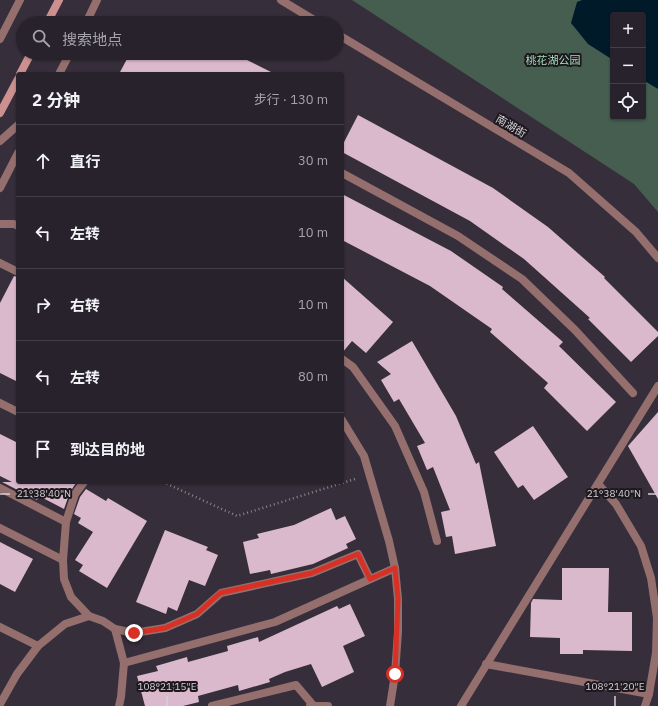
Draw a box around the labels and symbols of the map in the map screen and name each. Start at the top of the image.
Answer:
park label: 桃花湖公园 [526,53,581,67]
street label: 南湖街 [493,112,529,140]
text: 21°38'40"N [17,487,71,500]
text: 21°38'40"N [587,487,641,500]
route end [125,624,143,642]
route start [386,665,404,683]
text: 108°21'15"E [137,680,197,693]
text: 108°21'20"E [585,680,645,693]

